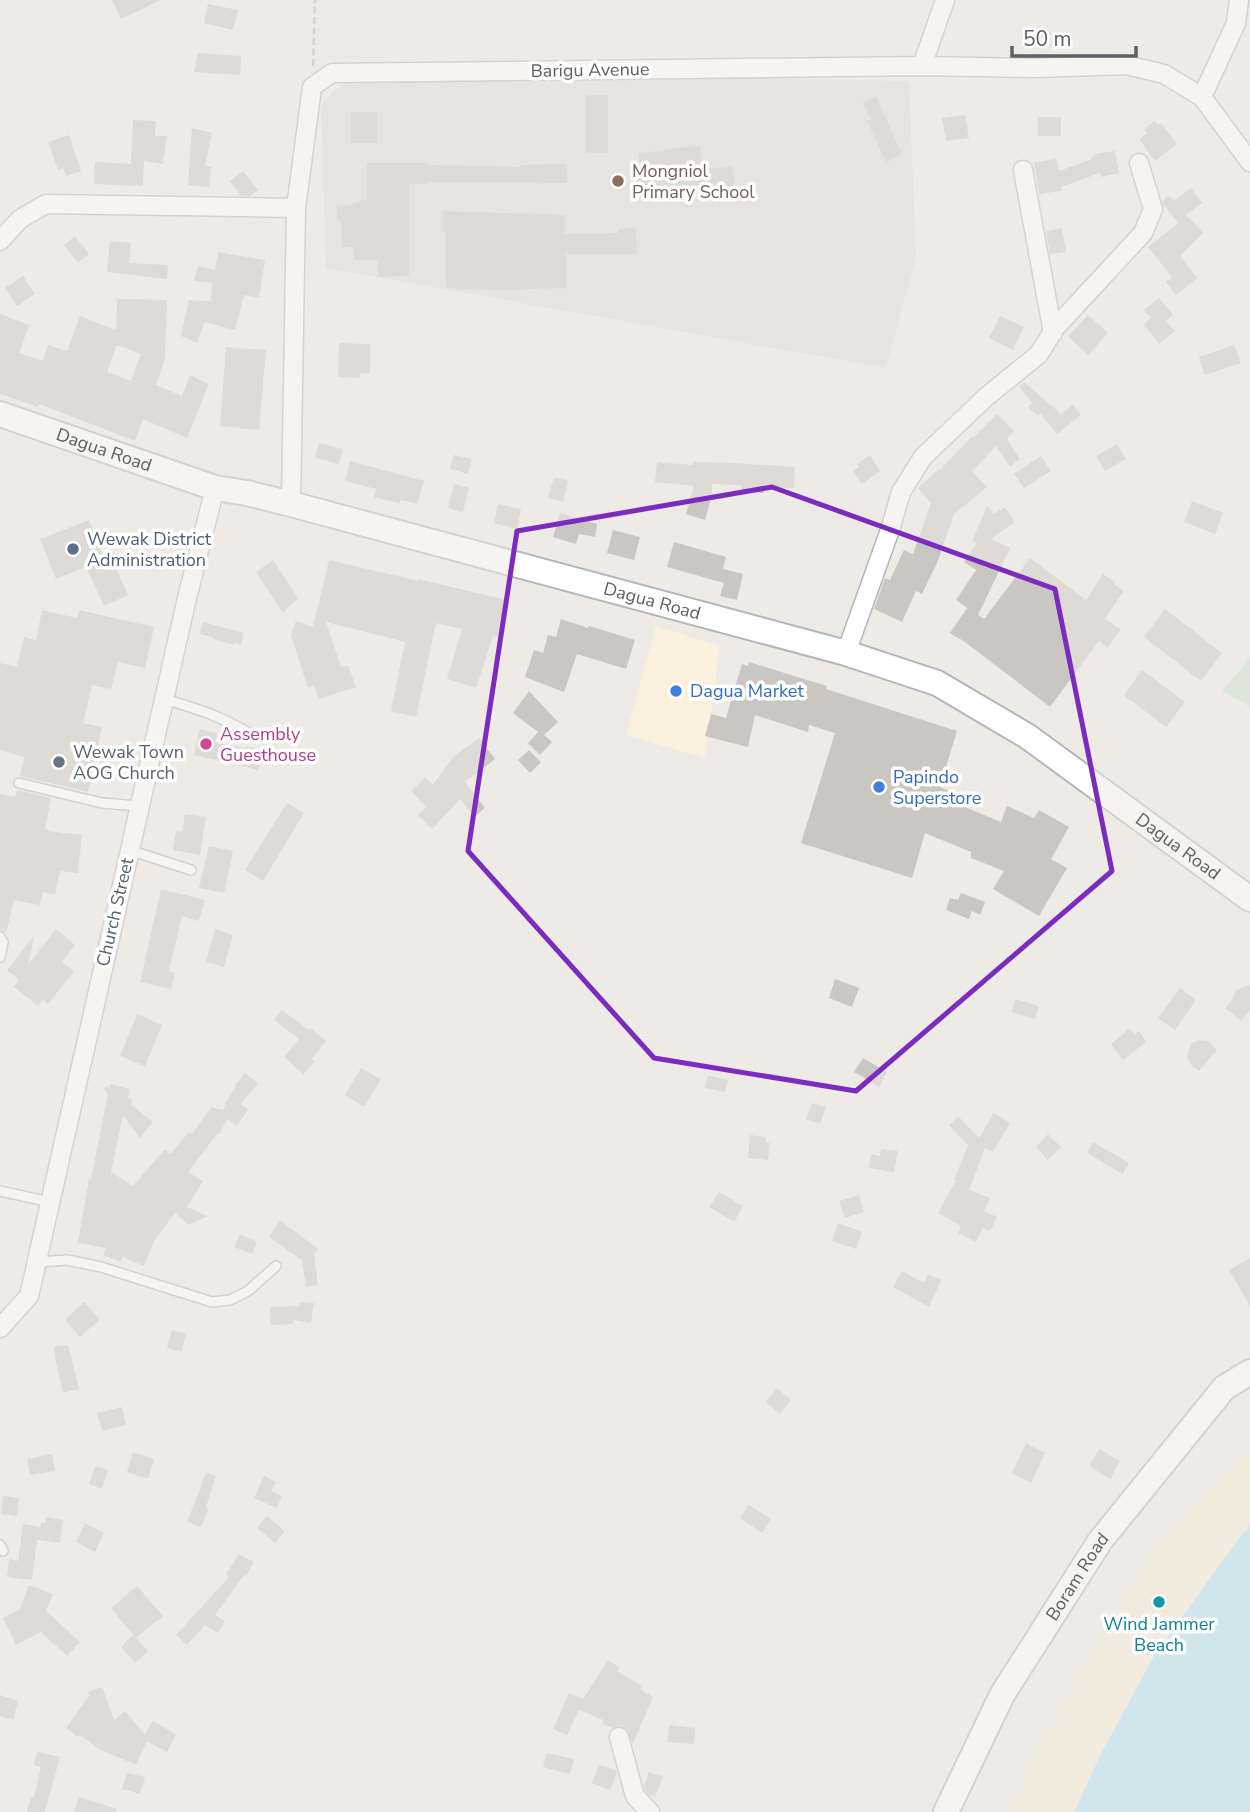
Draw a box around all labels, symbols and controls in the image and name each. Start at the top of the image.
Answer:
scale bar [1012,14,1136,58]
text: 50 m [1023,25,1072,53]
street label: Barigu Avenue [530,57,650,83]
place label: Mongniol Primary School [632,159,755,204]
marker: Mongniol Primary School [610,173,626,189]
street label: Dagua Road [53,422,155,477]
place label: Wewak District Administration [87,527,212,572]
marker: Wewak District Administration [65,541,81,557]
street label: Dagua Road [601,576,703,625]
place label: Dagua Market [690,679,804,703]
marker: Dagua Market [668,683,684,699]
place label: Assembly Guesthouse [220,722,316,767]
marker: Assembly Guesthouse [198,736,214,752]
place label: Wewak Town AOG Church [73,740,184,785]
marker: Wewak Town AOG Church [51,754,67,770]
place label: Papindo Superstore [893,765,981,810]
marker: Papindo Superstore [871,779,887,795]
street label: Dagua Road [1131,807,1225,885]
street label: Church Street [91,855,139,969]
street label: Boram Road [1040,1527,1114,1625]
marker: Wind Jammer Beach [1151,1594,1167,1610]
place label: Wind Jammer Beach [1103,1612,1215,1657]

